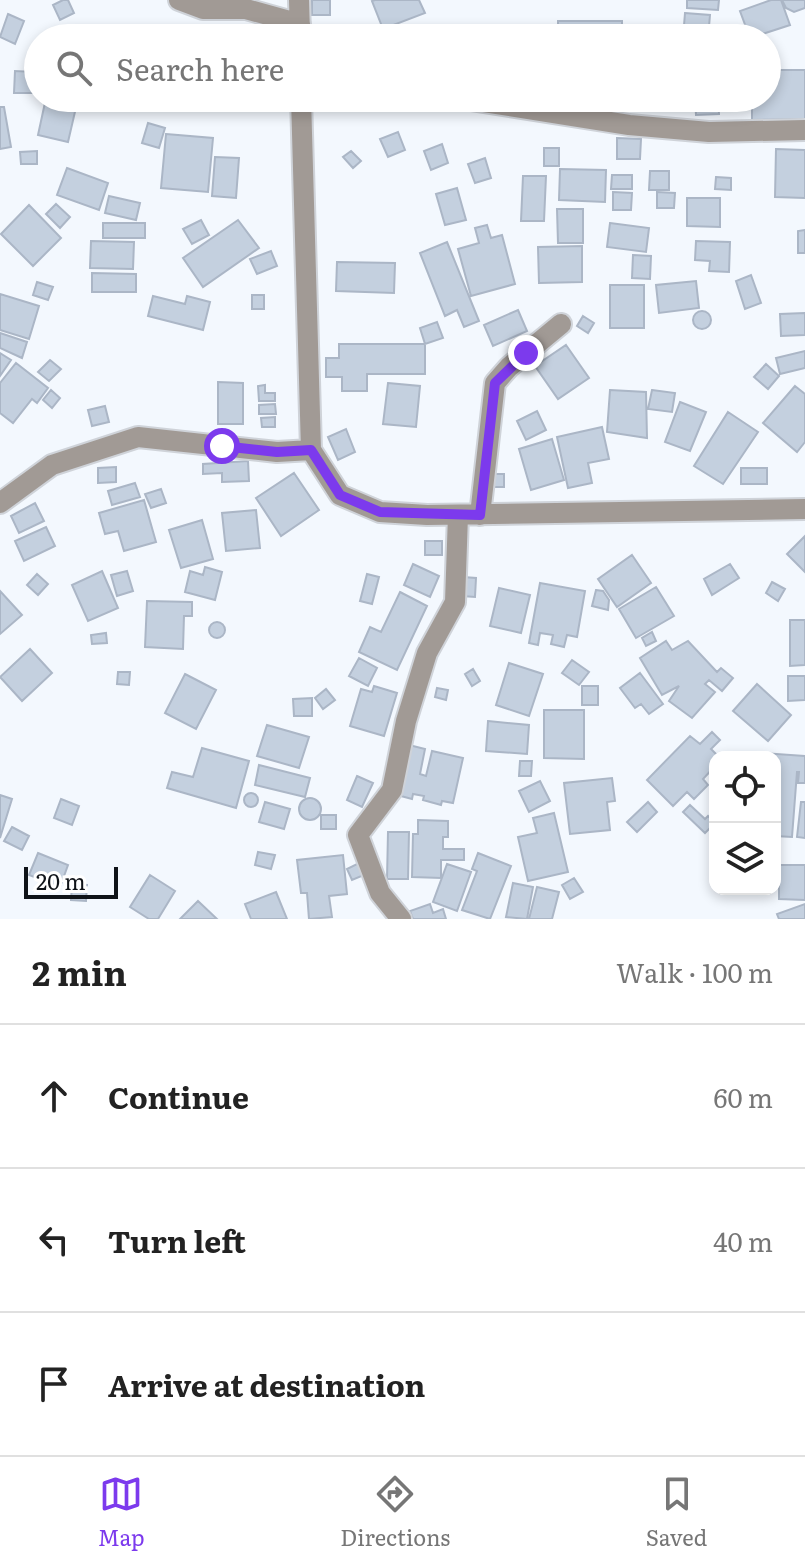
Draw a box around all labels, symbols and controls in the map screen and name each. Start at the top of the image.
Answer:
search box [24,24,781,112]
icon: search [52,46,96,90]
text: Search here [116,46,284,90]
route end [508,335,544,371]
route start [204,428,240,464]
map controls [709,751,781,895]
button: locate [709,751,781,823]
button: layers [709,823,781,895]
scale bar [24,863,118,899]
text: 20 m [36,864,86,897]
text: 2 min [32,946,127,996]
text: Walk · 100 m [616,952,773,991]
icon: ahead [32,1074,76,1118]
text: Continue [108,1074,249,1118]
text: 60 m [714,1077,773,1116]
icon: left [32,1218,76,1262]
text: Turn left [108,1218,246,1262]
text: 40 m [713,1221,773,1260]
icon: arrive [32,1362,76,1406]
text: Arrive at destination [108,1362,425,1406]
tab: Map [98,1472,145,1553]
tab: Directions [340,1472,450,1553]
tab: Saved [646,1472,707,1553]

